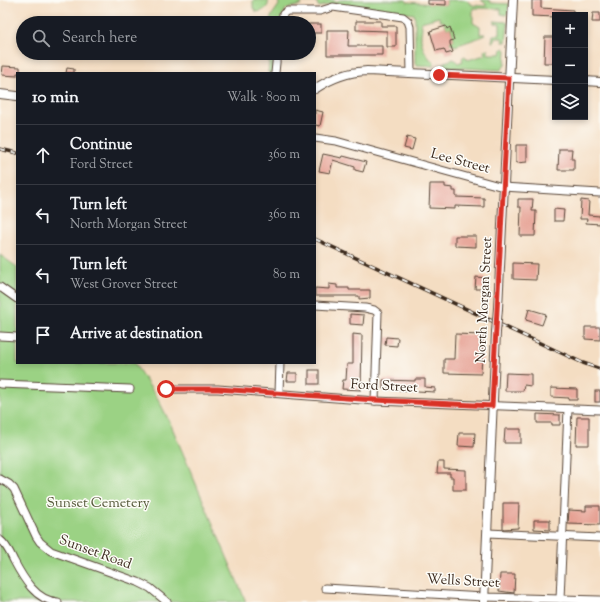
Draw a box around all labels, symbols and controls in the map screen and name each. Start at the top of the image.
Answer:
map controls [552,12,588,120]
button: + [552,12,588,48]
search box [16,16,316,60]
icon: search [30,27,52,49]
text: Search here [62,28,137,49]
button: − [552,48,588,84]
route end [430,66,448,84]
button: layers [552,84,588,120]
text: 10 min [32,86,79,110]
text: Walk · 800 m [227,89,300,107]
text: Continue [70,135,132,156]
icon: ahead [32,144,54,166]
street label: Lee Street [428,144,492,180]
text: 360 m [268,146,300,164]
text: Ford Street [70,156,133,174]
text: Turn left [70,195,127,216]
icon: left [32,204,54,226]
text: 360 m [268,206,300,224]
text: North Morgan Street [70,216,187,234]
street label: North Morgan Street [472,236,498,364]
text: Turn left [70,255,127,276]
icon: left [32,264,54,286]
text: 80 m [273,266,300,284]
text: West Grover Street [70,276,177,294]
icon: arrive [32,324,54,346]
text: Arrive at destination [70,324,203,345]
street label: Ford Street [350,375,418,399]
route start [157,380,175,398]
park label: Sunset Cemetery [46,494,150,514]
street label: Sunset Road [56,531,134,575]
street label: Wells Street [426,570,500,594]

